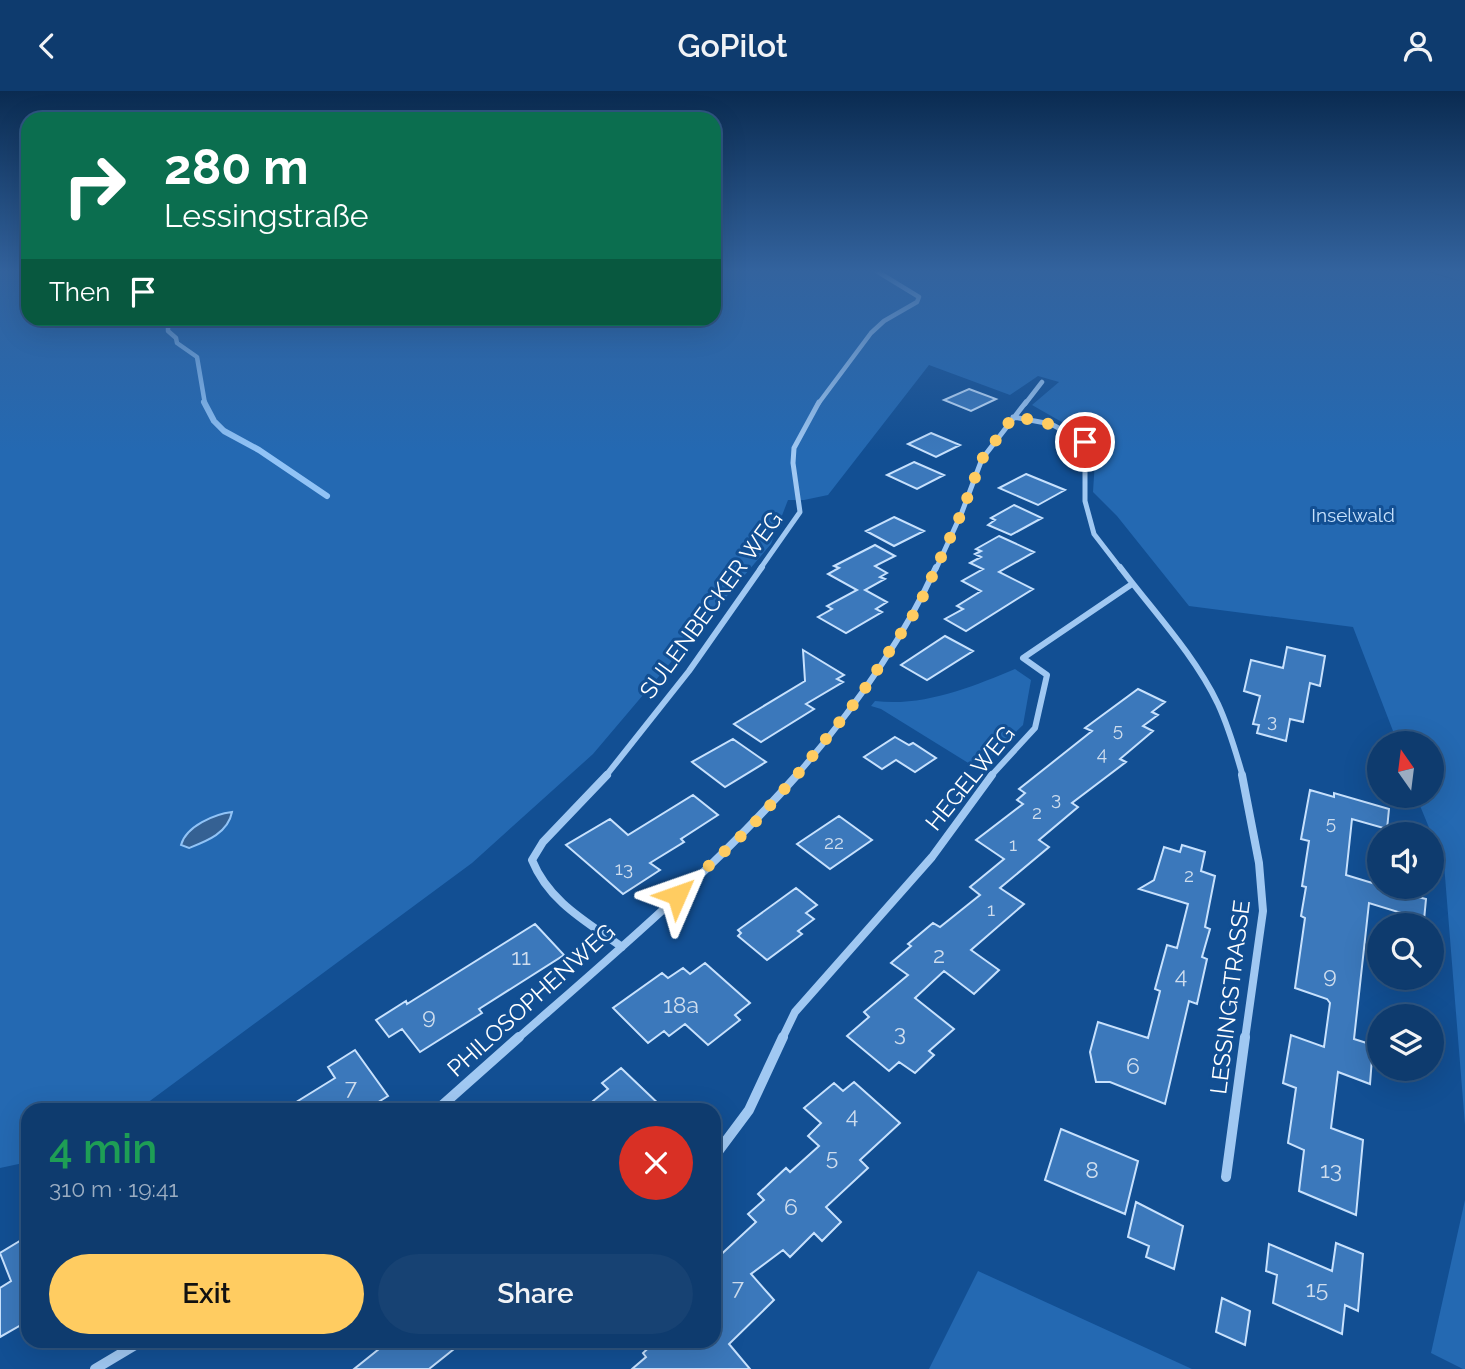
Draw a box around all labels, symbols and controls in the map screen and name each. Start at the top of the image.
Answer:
icon: back [28,27,66,65]
text: GoPilot [677,27,788,64]
icon: person [1399,27,1437,65]
text: 280 m [164,138,309,195]
icon: right [49,140,140,231]
text: Lessingstraße [164,197,369,234]
icon: arrive [124,273,162,311]
text: Then [49,277,110,307]
pin [1055,412,1115,472]
icon: arrive [1066,423,1104,461]
park label: Inselwald [1311,504,1395,526]
street label: SULENBECKER WEG [634,506,787,703]
house number: 3 [1267,709,1277,731]
house number: 5 [1113,718,1123,740]
street label: HEGELWEG [919,720,1020,835]
north arrow [1367,731,1444,809]
map controls [1367,731,1444,1081]
house number: 4 [1097,742,1107,764]
house number: 3 [1051,787,1061,809]
house number: 2 [1032,801,1042,823]
house number: 5 [1326,811,1336,833]
button: sound [1367,822,1444,899]
house number: 22 [824,831,844,853]
house number: 1 [1009,833,1017,855]
house number: 13 [615,857,633,879]
position arrow [640,858,714,932]
house number: 2 [1184,864,1194,886]
house number: 1 [987,898,995,920]
street label: LESSINGSTRASSE [1204,898,1255,1096]
button: search [1367,913,1444,990]
street label: PHILOSOPHENWEG [442,917,620,1082]
house number: 2 [933,941,945,968]
house number: 11 [511,943,531,970]
house number: 4 [1175,961,1187,988]
house number: 9 [1323,961,1337,988]
house number: 18a [663,991,699,1018]
house number: 9 [422,1002,436,1029]
button: layers [1367,1004,1444,1081]
house number: 3 [894,1019,906,1046]
house number: 6 [1126,1052,1140,1079]
house number: 7 [345,1073,358,1100]
house number: 4 [846,1101,858,1128]
text: 4 min [49,1124,157,1173]
button: close [619,1126,693,1200]
house number: 5 [826,1143,838,1170]
house number: 8 [1085,1156,1099,1183]
house number: 13 [1320,1156,1342,1183]
text: 310 m · 19:41 [49,1175,178,1202]
house number: 6 [784,1193,798,1220]
button: Exit [49,1254,364,1334]
button: Share [378,1254,693,1334]
house number: 7 [732,1273,745,1300]
house number: 15 [1306,1275,1328,1302]

